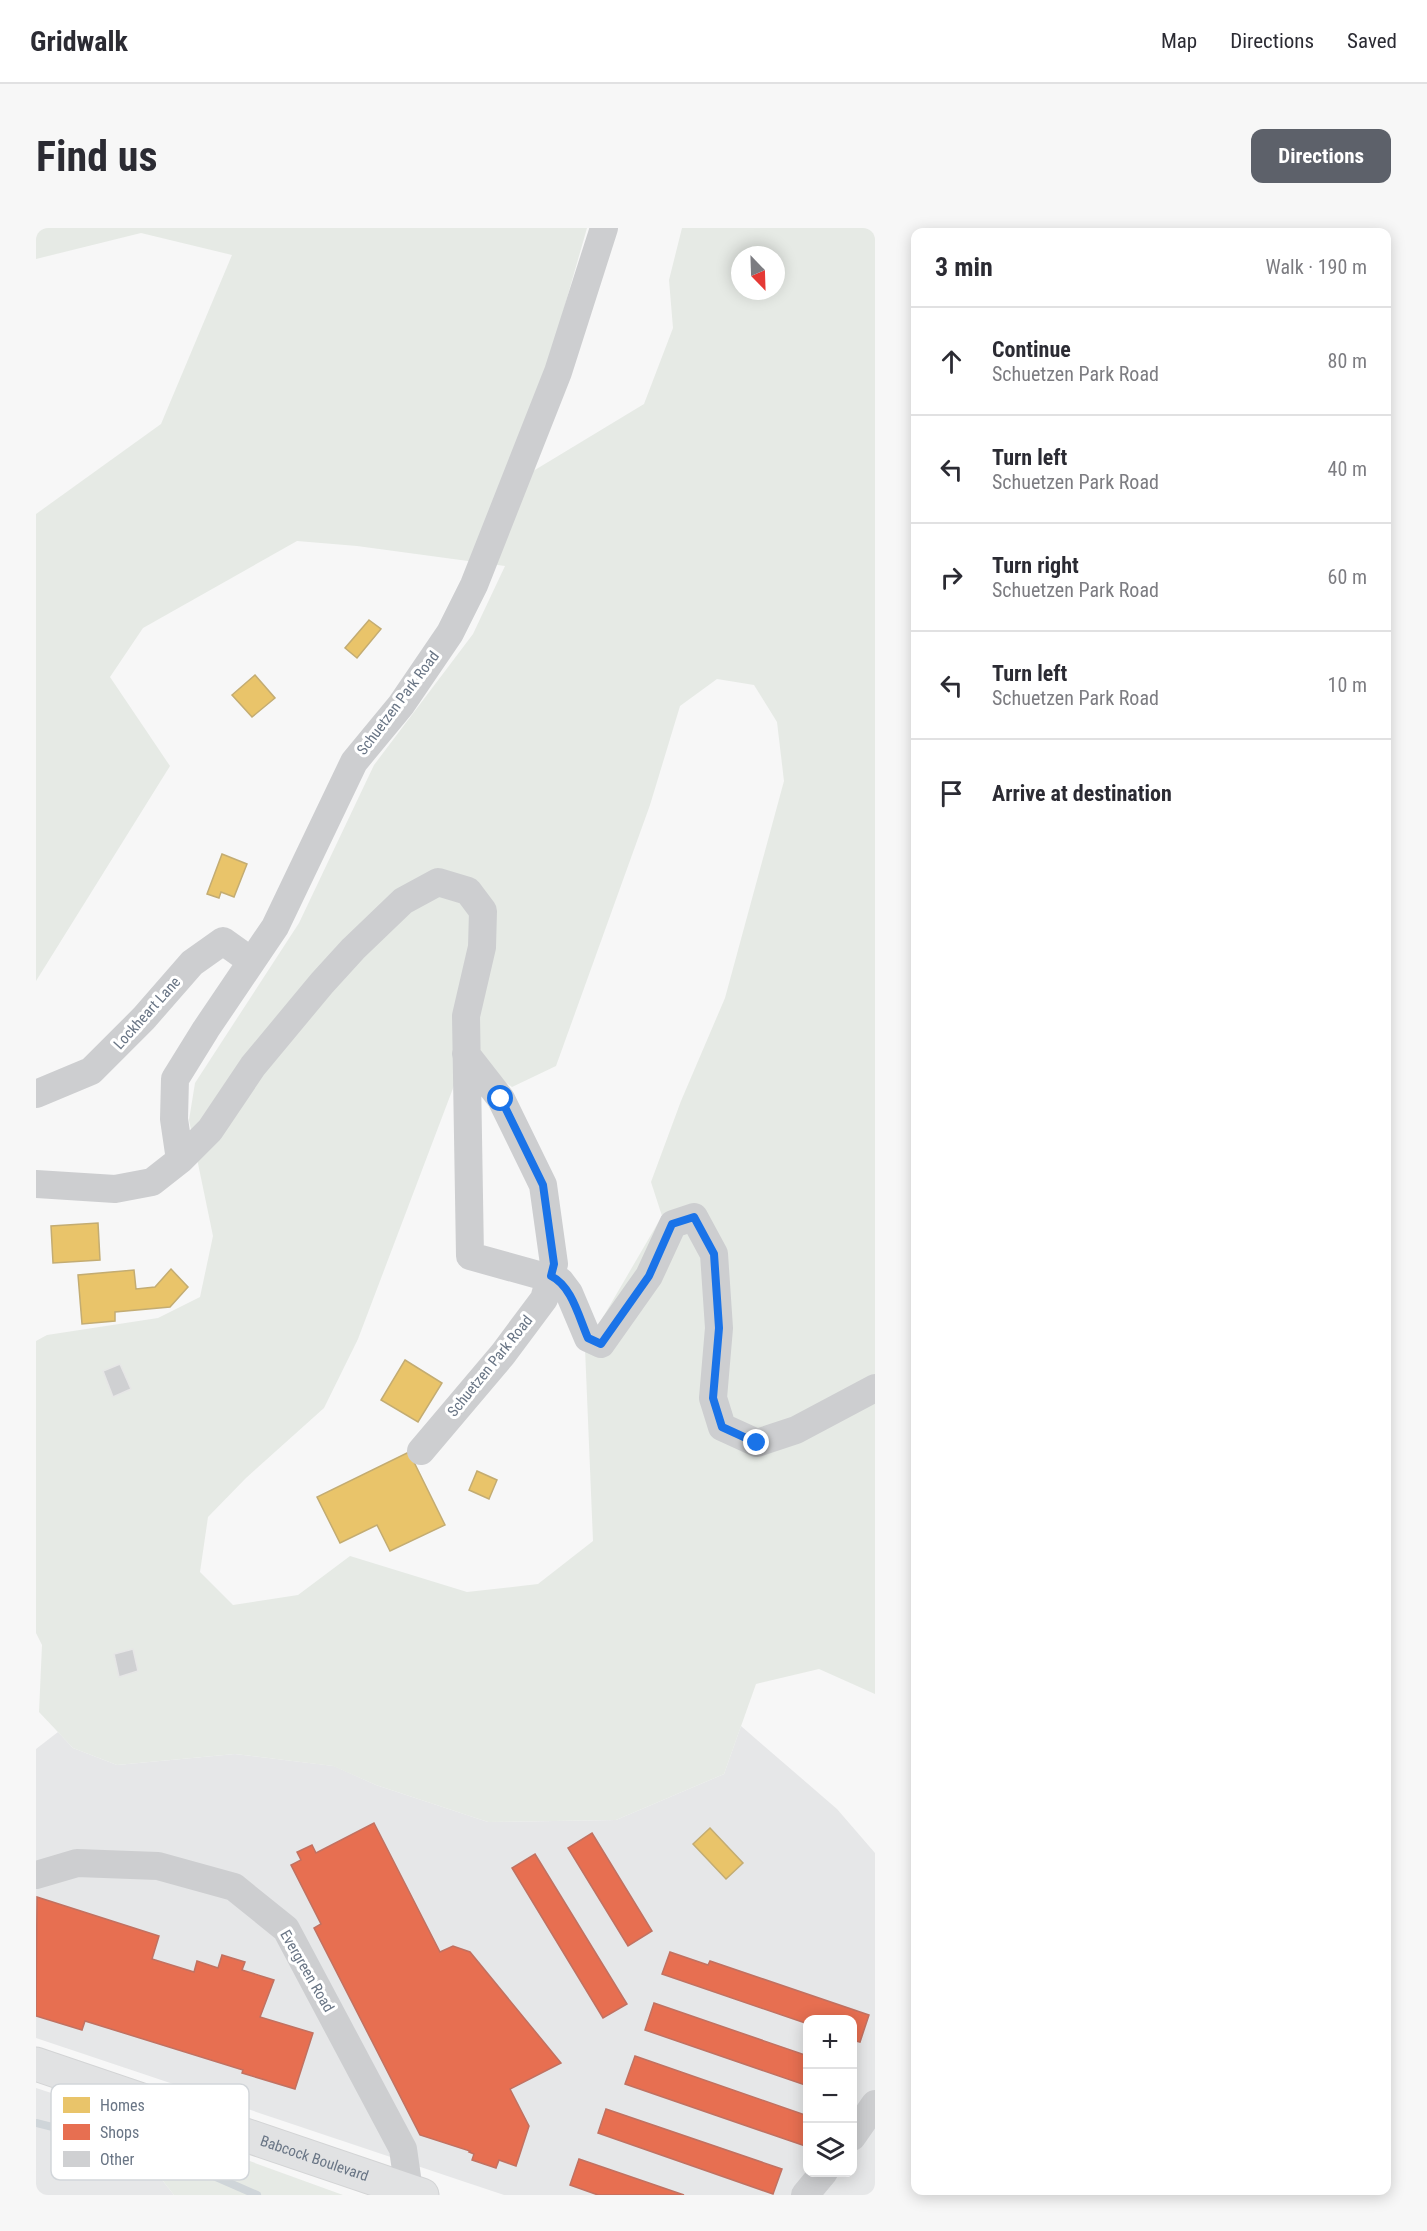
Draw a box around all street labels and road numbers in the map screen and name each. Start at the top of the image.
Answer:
street label: Schuetzen Park Road [353,648,443,758]
street label: Lockheart Lane [110,973,184,1053]
street label: Schuetzen Park Road [444,1312,536,1420]
street label: Evergreen Road [276,1927,338,2015]
street label: Babcock Boulevard [258,2132,371,2185]

